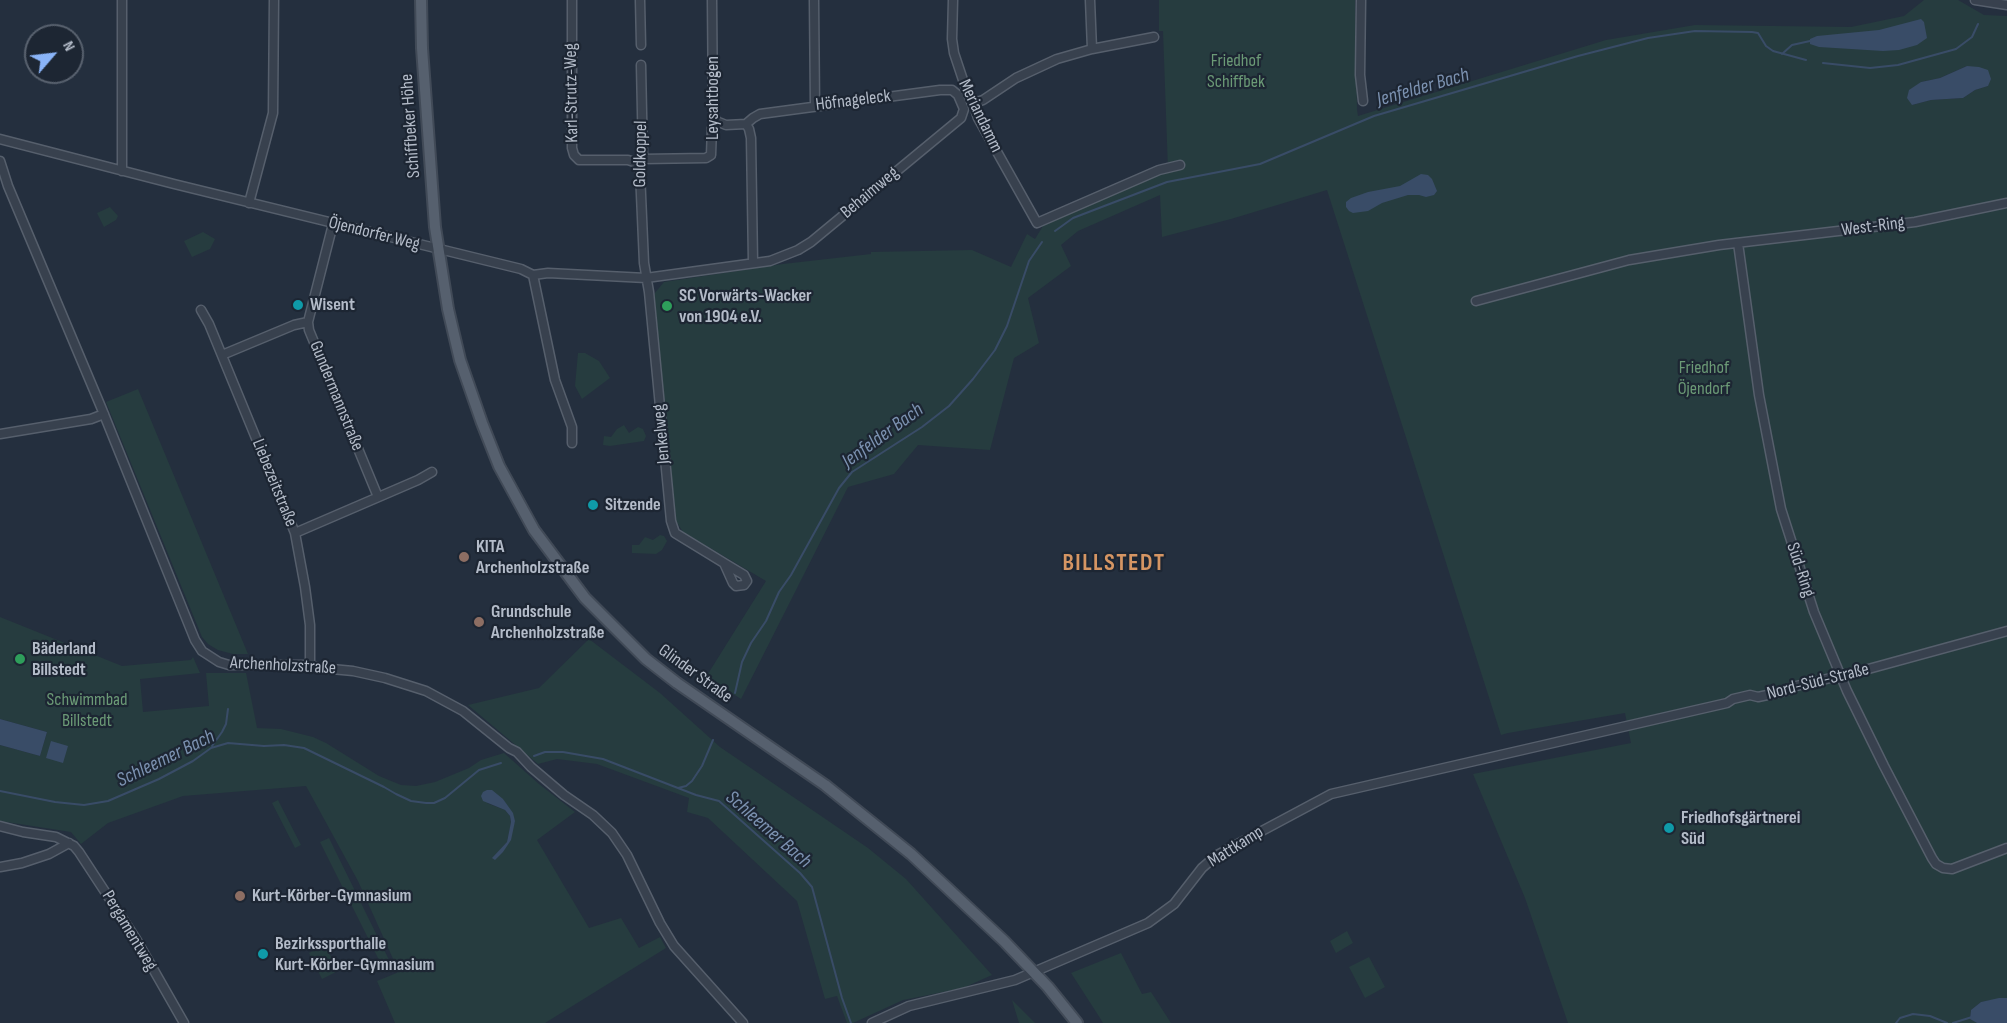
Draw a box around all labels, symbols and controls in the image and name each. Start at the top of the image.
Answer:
north arrow [24,24,84,84]
text: N [58,38,79,54]
street label: Karl-Strutz-Weg [560,43,584,143]
park label: Friedhof Schiffbek [1207,50,1265,92]
street label: Leysahtbogen [702,56,724,140]
water label: Jenfelder Bach [1374,63,1472,113]
street label: Schiffbeker Höhe [397,73,425,179]
street label: Meriandamm [953,76,1007,156]
street label: Höfnageleck [814,86,892,116]
street label: Goldkoppel [630,120,652,188]
street label: Behaimweg [837,162,903,224]
street label: Öjendorfer Weg [326,212,422,256]
street label: West-Ring [1840,212,1906,242]
place label: SC Vorwärts-Wacker von 1904 e.V. [679,285,812,328]
place label: Wisent [310,294,355,316]
marker: Wisent [291,298,305,312]
marker: SC Vorwärts-Wacker von 1904 e.V. [660,299,674,313]
street label: Gundermannstraße [304,338,368,454]
park label: Friedhof Öjendorf [1678,357,1730,400]
water label: Jenfelder Bach [838,398,928,474]
street label: Jenkelweg [649,403,675,465]
street label: Liebezeitstraße [247,436,301,530]
place label: Sitzende [605,494,661,516]
marker: Sitzende [586,498,600,512]
place label: KITA Archenholzstraße [476,536,589,578]
street label: Süd-Ring [1781,540,1819,600]
marker: KITA Archenholzstraße [457,550,471,564]
district label: BILLSTEDT [1062,550,1166,578]
place label: Grundschule Archenholzstraße [491,601,604,644]
marker: Grundschule Archenholzstraße [472,615,486,629]
place label: Bäderland Billstedt [32,638,96,680]
street label: Glinder Straße [654,640,736,708]
marker: Bäderland Billstedt [13,652,27,666]
street label: Archenholzstraße [229,652,337,680]
street label: Nord-Süd-Straße [1765,659,1871,705]
park label: Schwimmbad Billstedt [46,689,128,732]
water label: Schleemer Bach [113,725,219,793]
water label: Schleemer Bach [720,786,816,874]
place label: Friedhofsgärtnerei Süd [1681,807,1800,850]
marker: Friedhofsgärtnerei Süd [1662,821,1676,835]
street label: Mattkamp [1204,822,1268,872]
place label: Kurt-Körber-Gymnasium [252,885,412,907]
street label: Pergamentweg [97,887,161,975]
marker: Kurt-Körber-Gymnasium [233,889,247,903]
place label: Bezirkssporthalle Kurt-Körber-Gymnasium [275,933,435,976]
marker: Bezirkssporthalle Kurt-Körber-Gymnasium [256,947,270,961]

